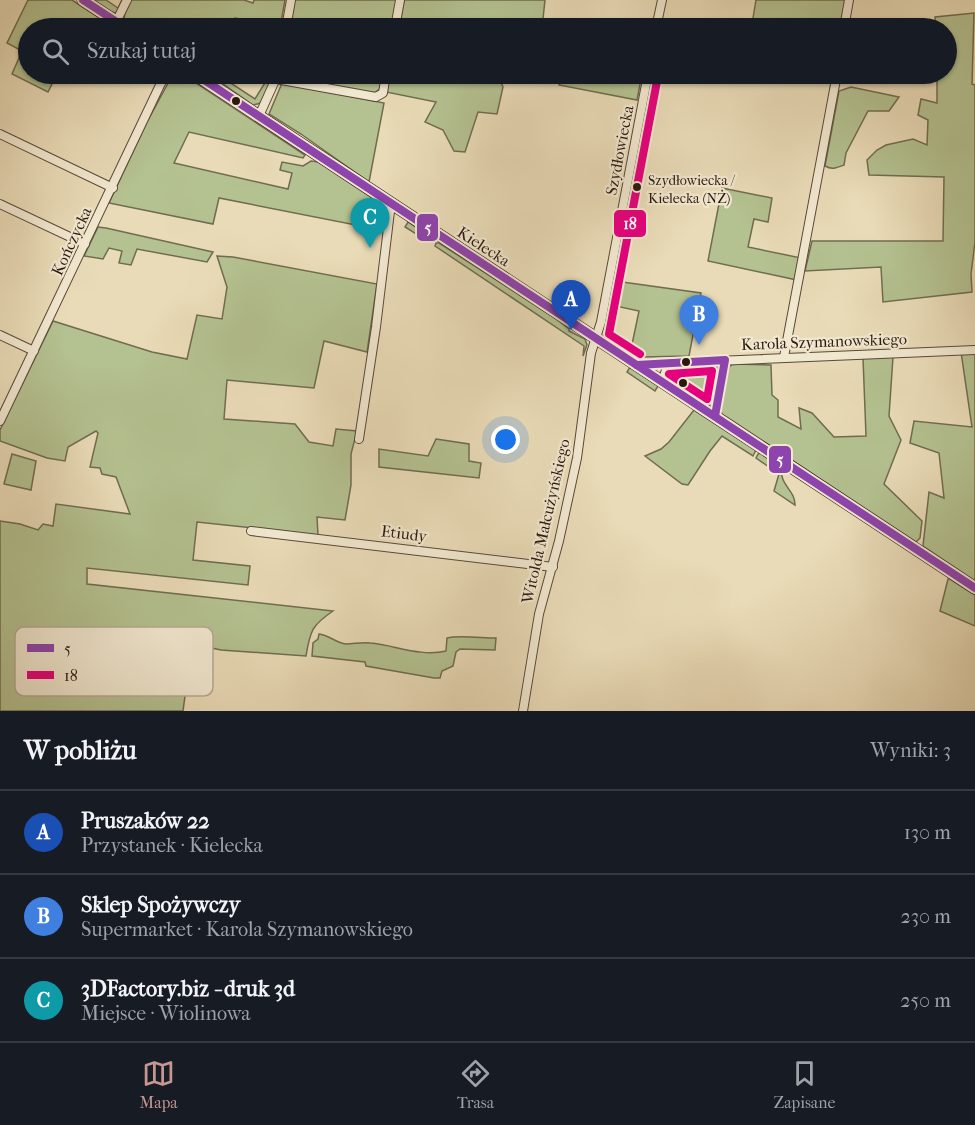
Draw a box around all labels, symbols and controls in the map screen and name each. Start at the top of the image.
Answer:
search box [18,18,957,84]
icon: search [39,35,72,68]
text: Szukaj tutaj [87,38,196,64]
unlabelled marker [230,95,242,107]
street label: Szydłowiecka [601,103,638,197]
place label: Szydłowiecka / Kielecka (NŻ) [648,172,736,207]
marker: Szydłowiecka / Kielecka (NŻ) [631,181,643,193]
pin: C [350,198,389,248]
street label: Kończycka [47,203,96,279]
line badge: 18 [613,209,647,238]
line badge: 5 [416,213,439,242]
text: 18 [623,214,637,233]
text: 5 [425,218,432,237]
street label: Kielecka [454,222,514,271]
pin: A [552,280,590,330]
pin: B [680,296,718,345]
street label: Karola Szymanowskiego [741,329,907,354]
unlabelled marker [680,356,692,368]
unlabelled marker [677,377,689,389]
your location [491,425,520,454]
street label: Witolda Małcużyńskiego [517,437,574,606]
line badge: 5 [768,445,792,474]
text: 5 [777,450,784,469]
street label: Etiudy [380,521,428,546]
legend [15,627,213,696]
text: 5 [64,639,71,658]
text: 18 [64,666,78,685]
text: W pobliżu [24,735,137,766]
text: Wyniki: 3 [870,739,951,762]
text: Pruszaków 22 [81,808,210,834]
text: A [37,821,50,844]
text: 130 m [904,821,951,844]
text: Przystanek · Kielecka [81,834,263,857]
text: Sklep Spożywczy [81,892,240,918]
text: B [37,905,50,928]
text: 230 m [901,905,951,928]
text: Supermarket · Karola Szymanowskiego [81,918,413,941]
text: 3DFactory.biz - druk 3d [81,976,295,1002]
text: C [37,989,50,1012]
text: 250 m [900,989,951,1012]
text: Miejsce · Wiolinowa [81,1002,251,1025]
tab: Mapa [140,1057,178,1112]
tab: Trasa [457,1057,494,1112]
tab: Zapisane [773,1057,835,1112]

